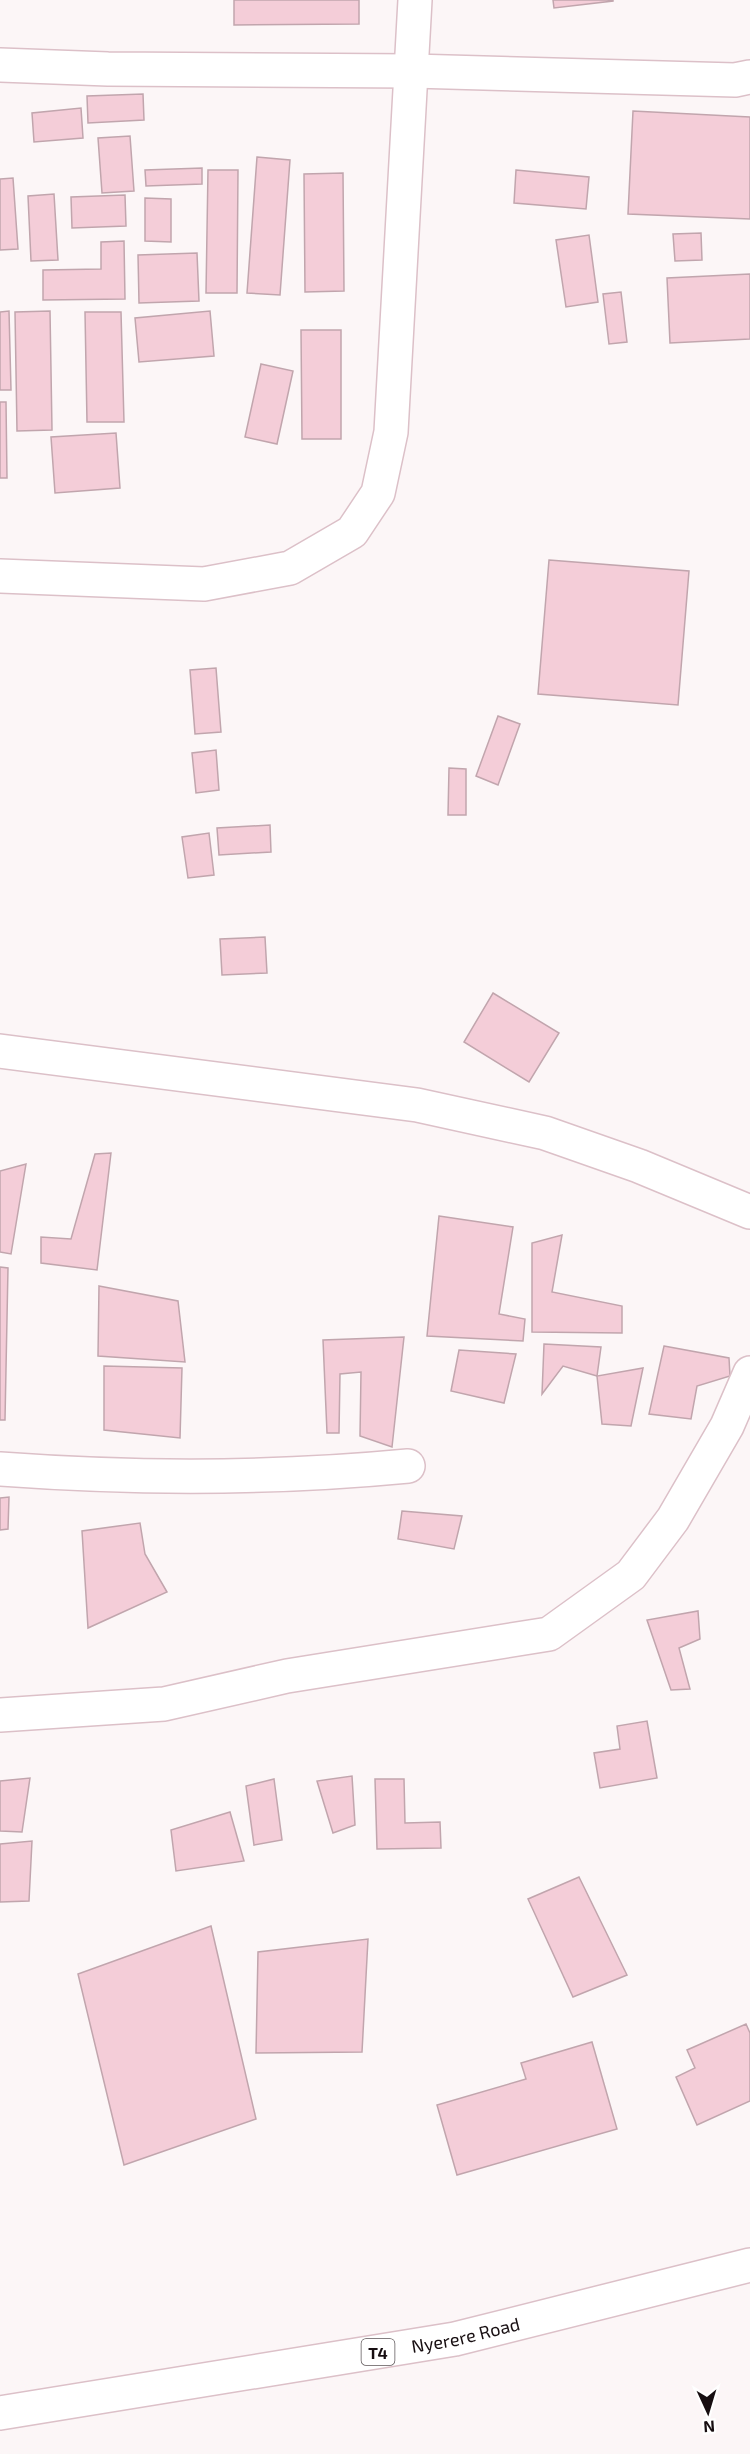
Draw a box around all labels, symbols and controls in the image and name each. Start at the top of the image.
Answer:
street label: Nyerere Road [410,2312,522,2357]
road number: T4 [362,2339,394,2365]
north arrow [678,2382,738,2442]
text: N [703,2418,716,2437]

